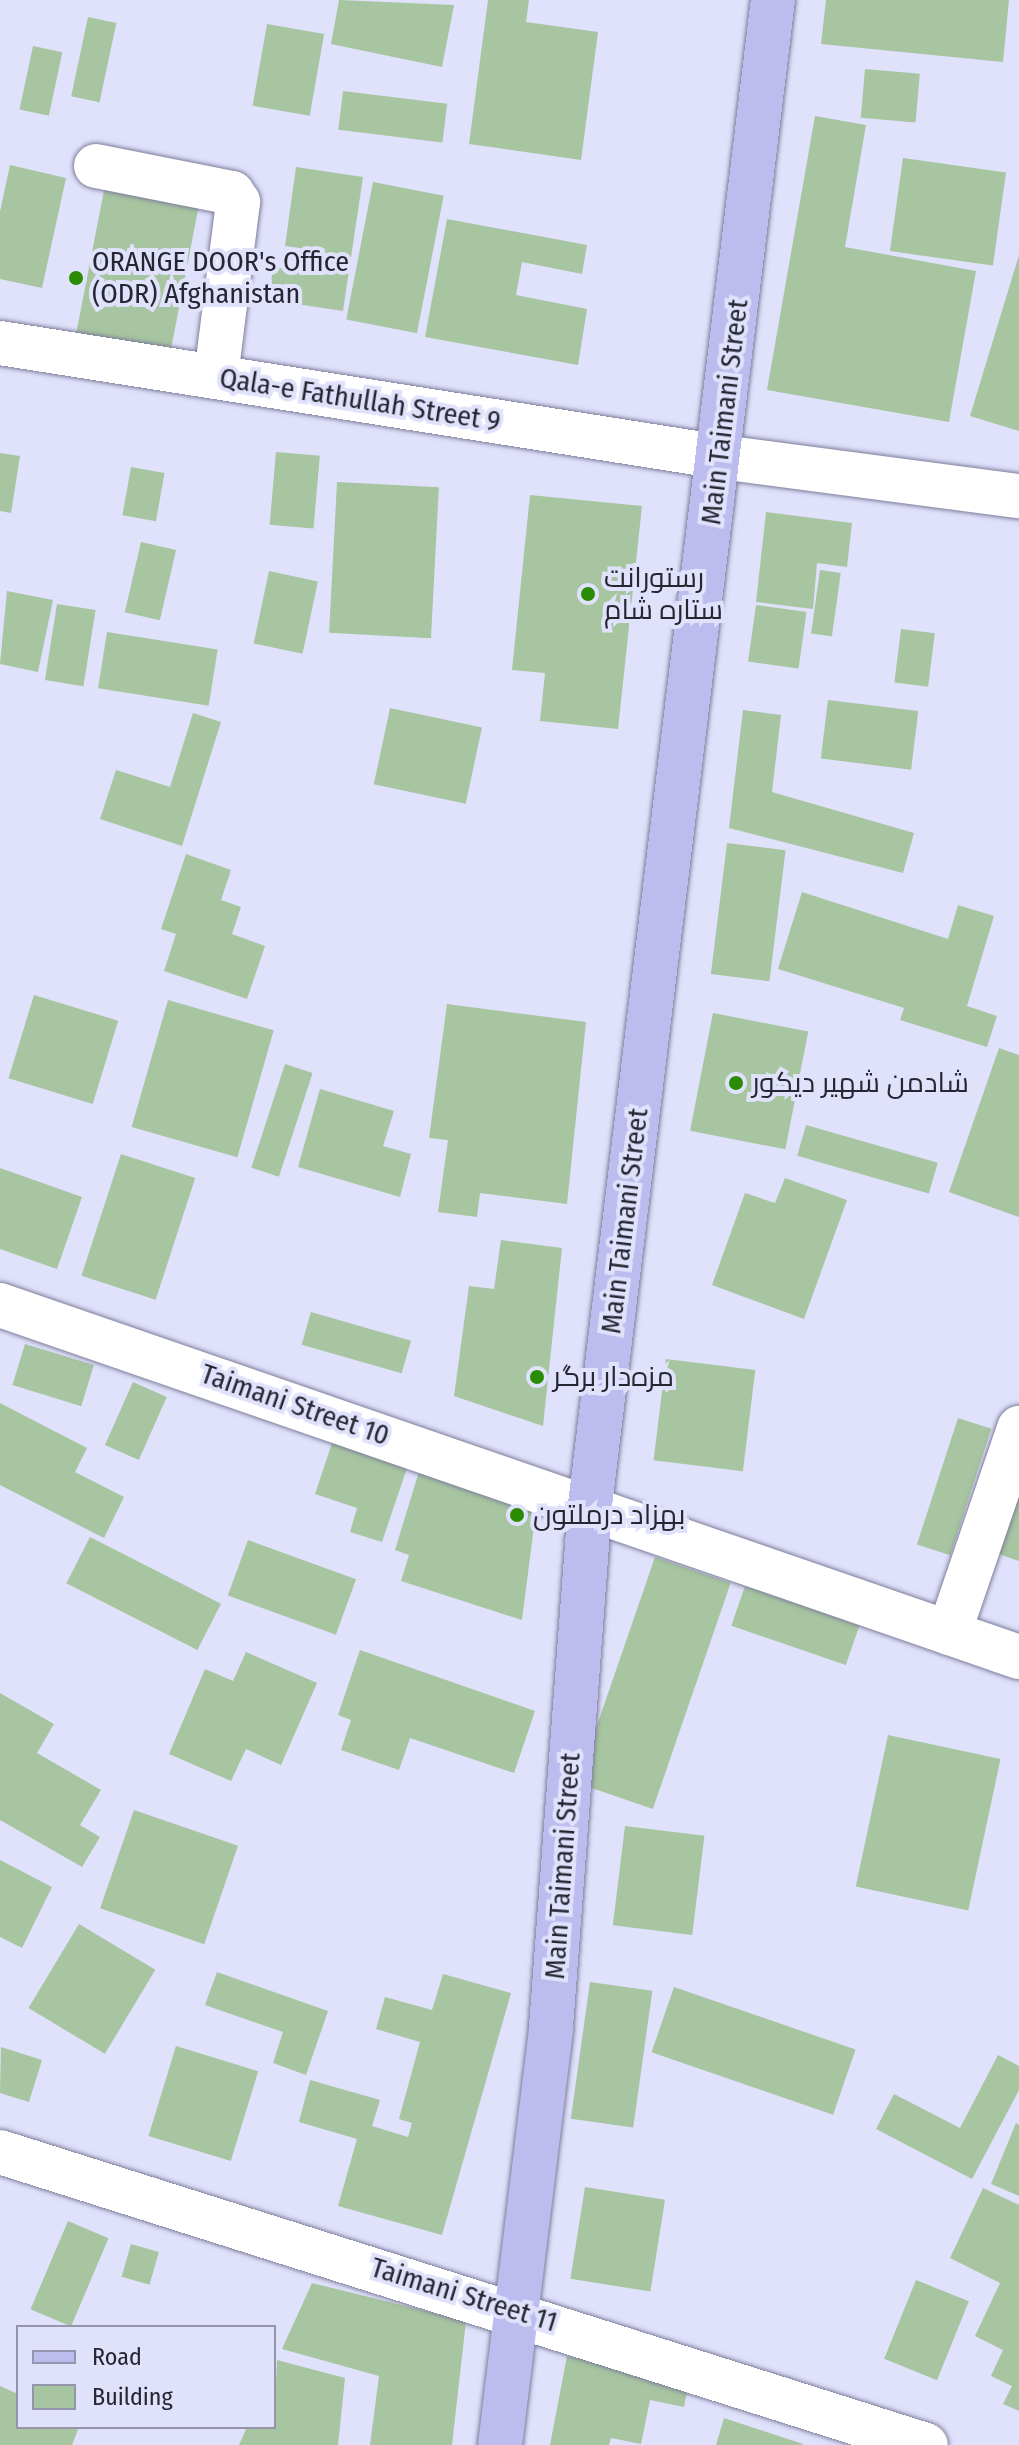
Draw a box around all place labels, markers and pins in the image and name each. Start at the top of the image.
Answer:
place label: ORANGE DOOR's Office (ODR) Afghanistan [92,245,349,311]
marker: ORANGE DOOR's Office (ODR) Afghanistan [67,269,85,287]
place label: رستورانت ستاره شام [604,561,723,627]
marker: رستورانت ستاره شام [579,585,597,603]
place label: شادمن شهیر دیکور [752,1066,969,1100]
marker: شادمن شهیر دیکور [727,1074,745,1092]
place label: مزه‌دار برگر [553,1360,674,1394]
marker: مزه‌دار برگر [528,1368,546,1386]
place label: بهزاد درملتون [533,1498,686,1532]
marker: بهزاد درملتون [508,1506,526,1524]

